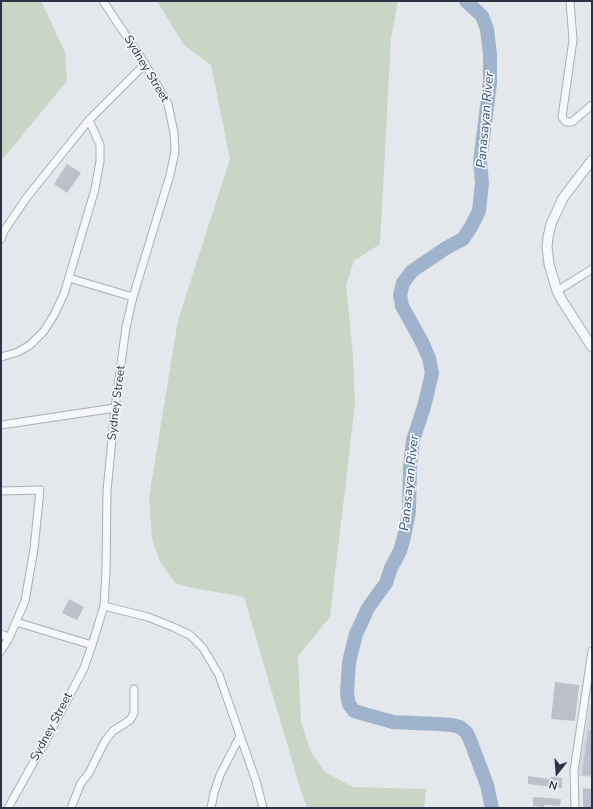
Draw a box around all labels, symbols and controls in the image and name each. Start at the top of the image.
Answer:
street label: Sydney Street [120,33,172,105]
water label: Panasayan River [474,71,498,169]
street label: Sydney Street [105,365,129,441]
water label: Panasayan River [397,434,423,532]
street label: Sydney Street [28,690,76,764]
north arrow [537,753,577,793]
text: N [547,777,559,793]

